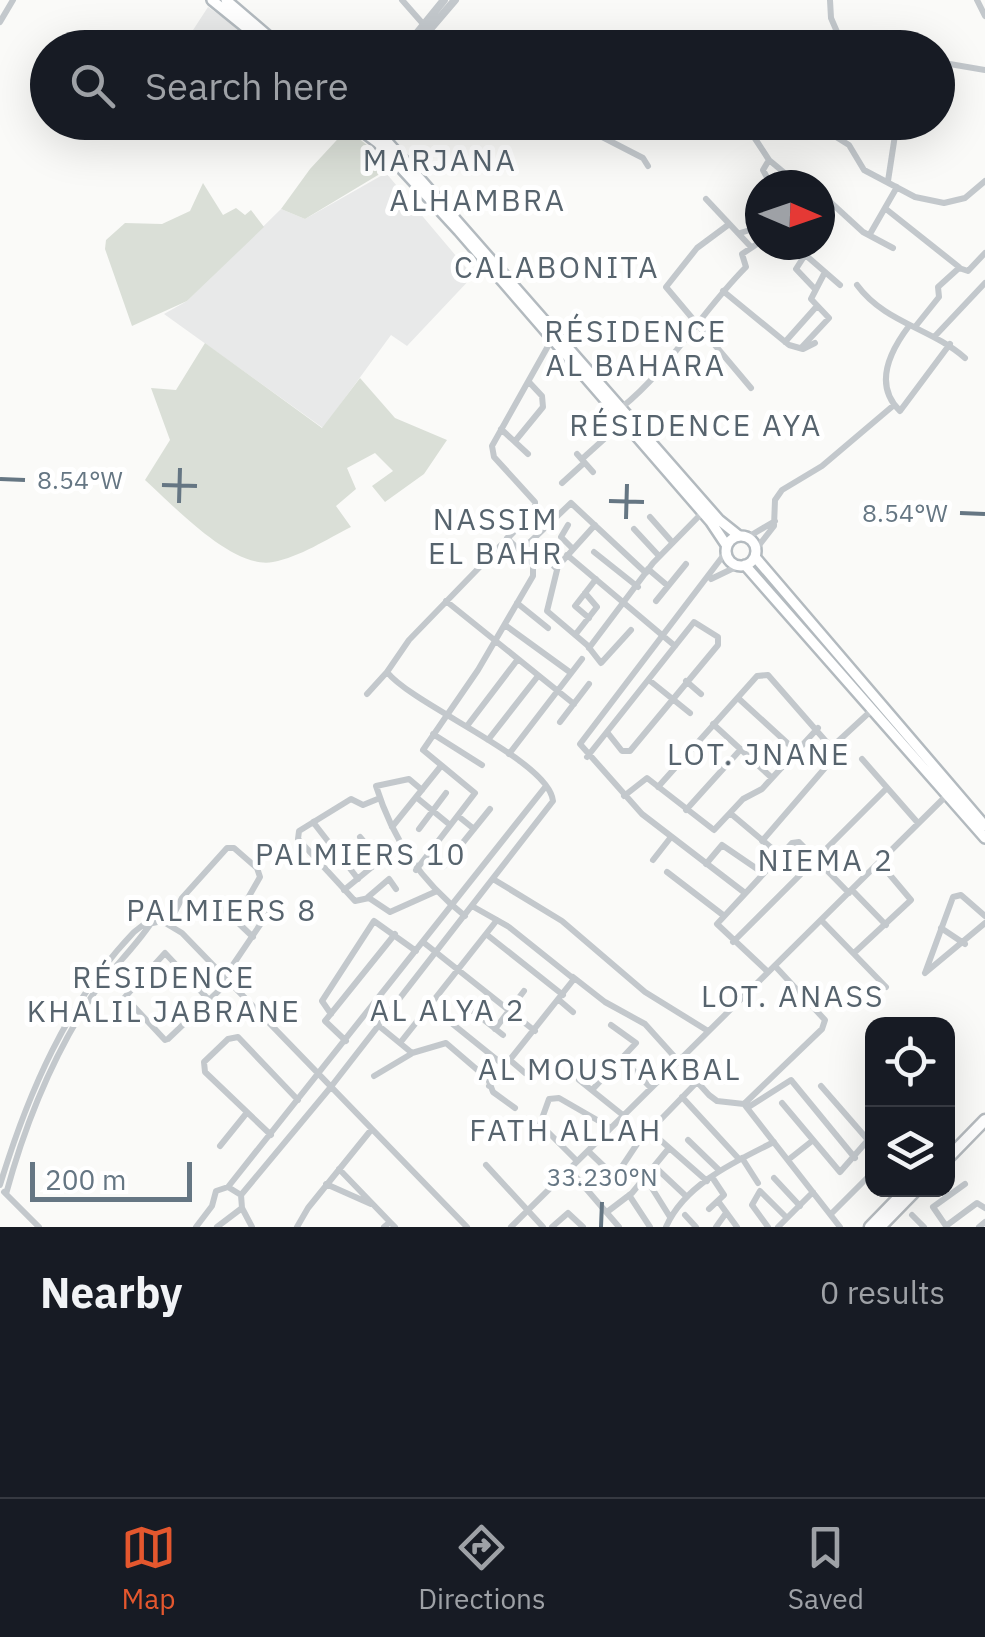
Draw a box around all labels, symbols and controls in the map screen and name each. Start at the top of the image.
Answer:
search box [30,30,955,140]
icon: search [65,58,120,113]
text: Search here [145,61,349,110]
district label: MARJANA [363,140,517,179]
north arrow [745,170,835,260]
district label: ALHAMBRA [389,180,567,219]
district label: CALABONITA [454,247,660,286]
district label: RÉSIDENCE AL BAHARA [544,311,728,384]
district label: RÉSIDENCE AYA [569,405,823,444]
text: 8.54°W [37,463,123,496]
text: 8.54°W [862,496,948,529]
district label: NASSIM EL BAHR [428,499,564,572]
district label: LOT. JNANE [667,734,851,773]
district label: PALMIERS 10 [255,834,467,873]
district label: NIEMA 2 [758,840,894,879]
district label: PALMIERS 8 [126,890,318,929]
district label: RÉSIDENCE KHALIL JABRANE [27,957,301,1030]
district label: LOT. ANASS [701,976,885,1015]
district label: AL ALYA 2 [370,990,526,1029]
map controls [865,1017,955,1197]
button: locate [865,1017,955,1107]
district label: AL MOUSTAKBAL [478,1049,742,1088]
button: layers [865,1107,955,1197]
district label: FATH ALLAH [469,1110,663,1149]
scale bar [30,1157,192,1202]
text: 33.230°N [546,1160,658,1193]
text: 200 m [45,1161,126,1198]
text: Nearby [40,1265,182,1320]
text: 0 results [820,1271,945,1313]
tab: Map [121,1520,176,1617]
tab: Directions [418,1520,546,1617]
tab: Saved [788,1520,864,1617]

